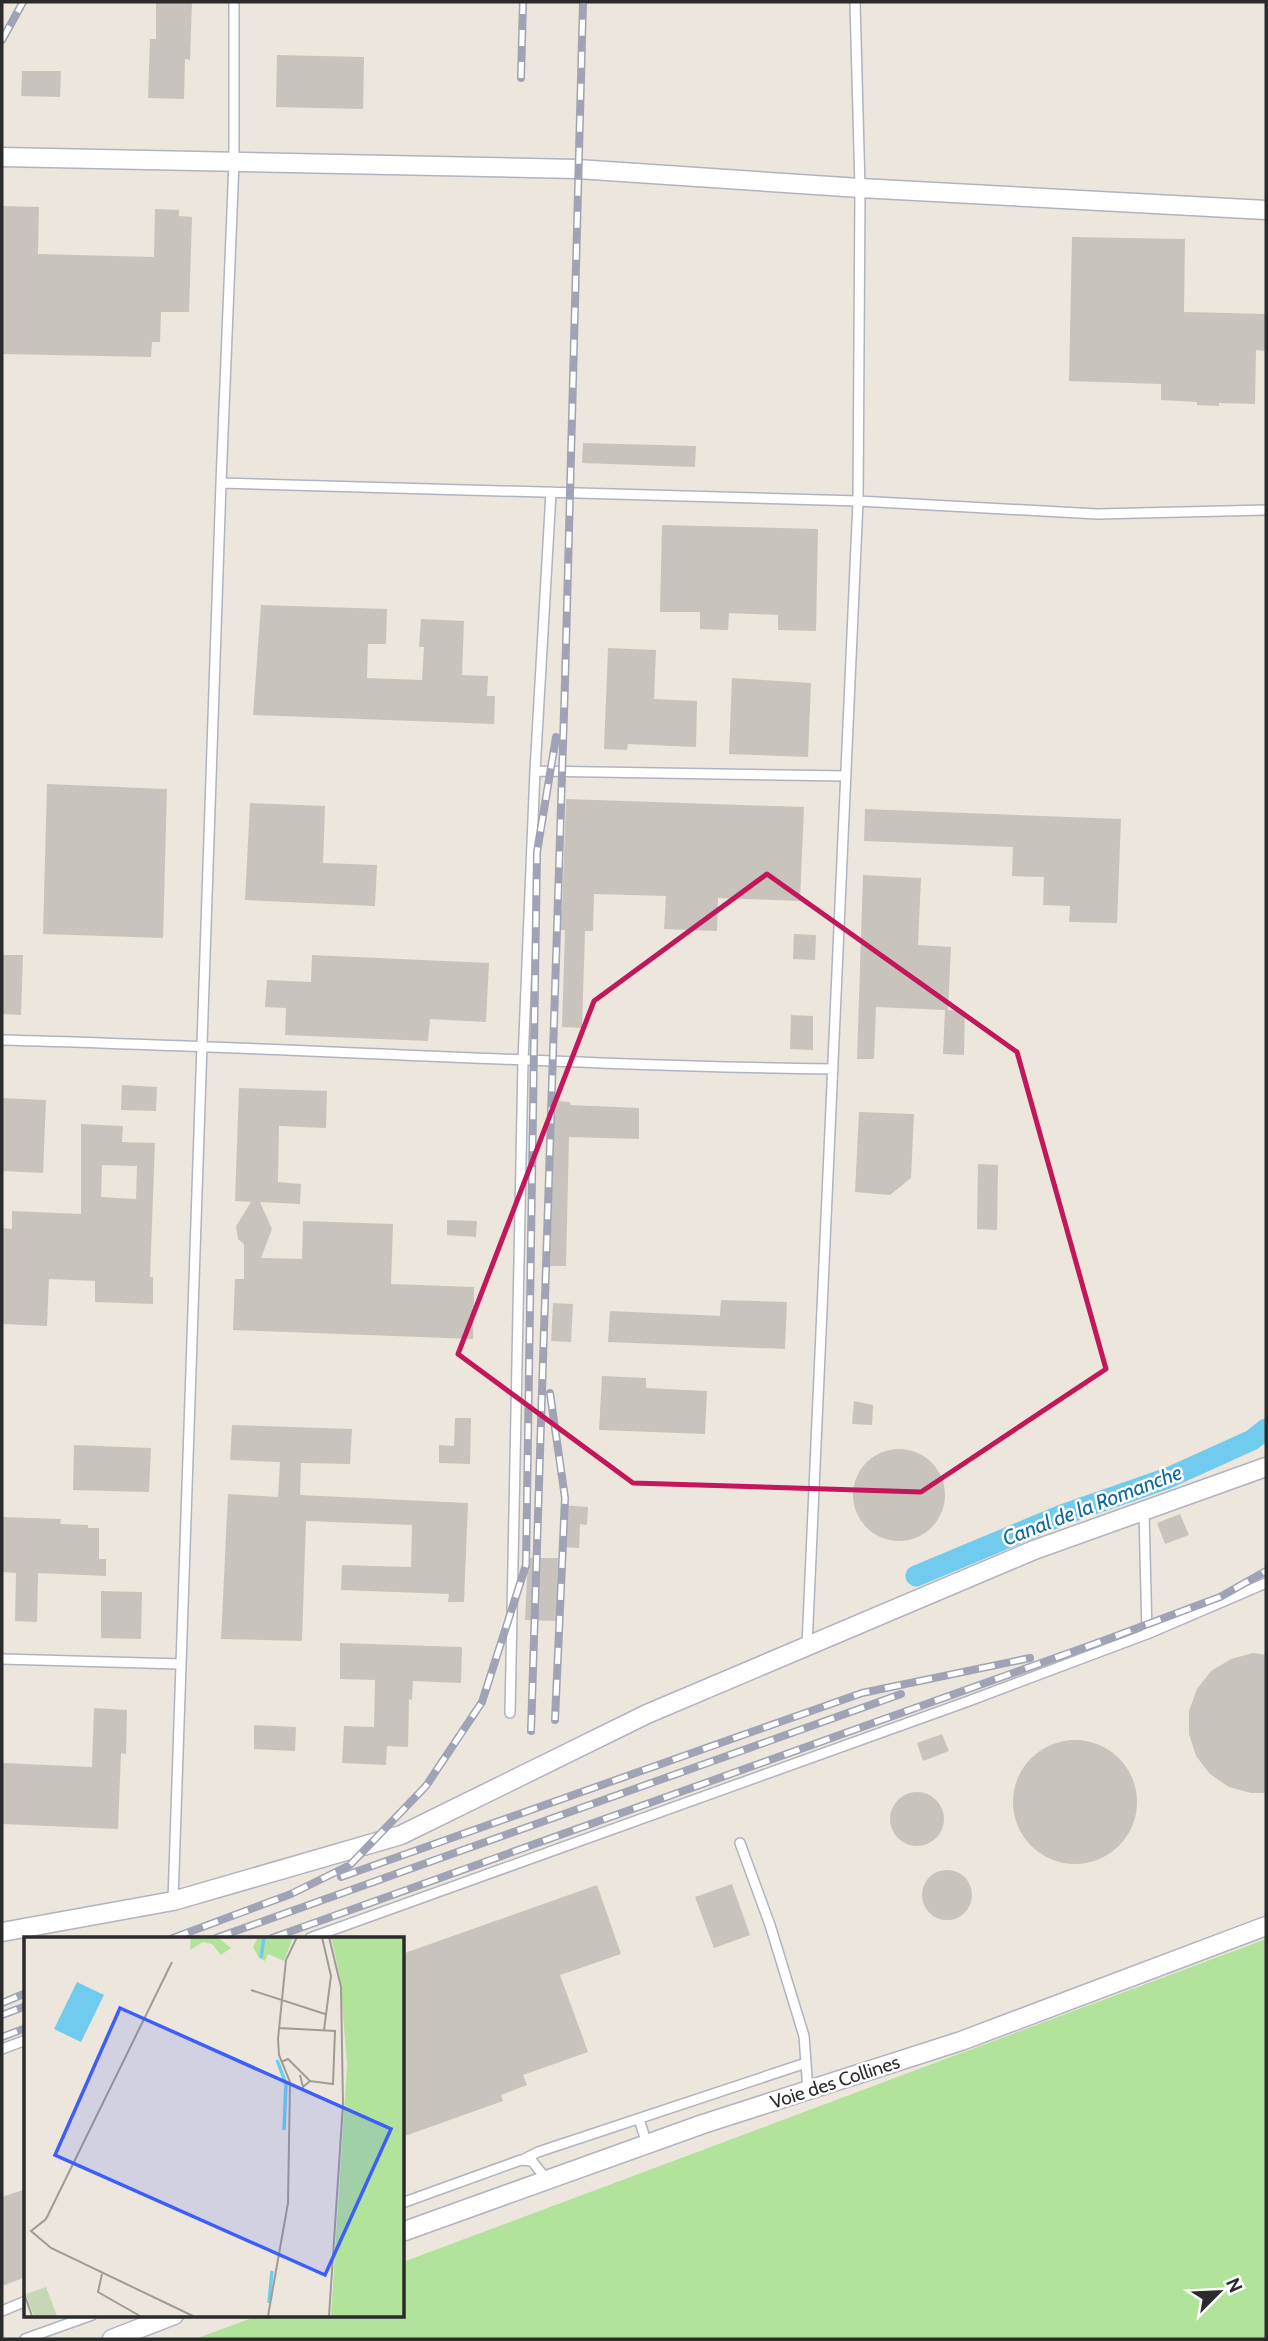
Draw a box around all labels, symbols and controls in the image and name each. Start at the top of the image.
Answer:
water label: Canal de la Romanche [999,1459,1186,1551]
inset map [24,1937,404,2316]
street label: Voie des Collines [768,2050,903,2114]
north arrow [1184,2257,1254,2327]
text: N [1221,2274,1247,2296]

